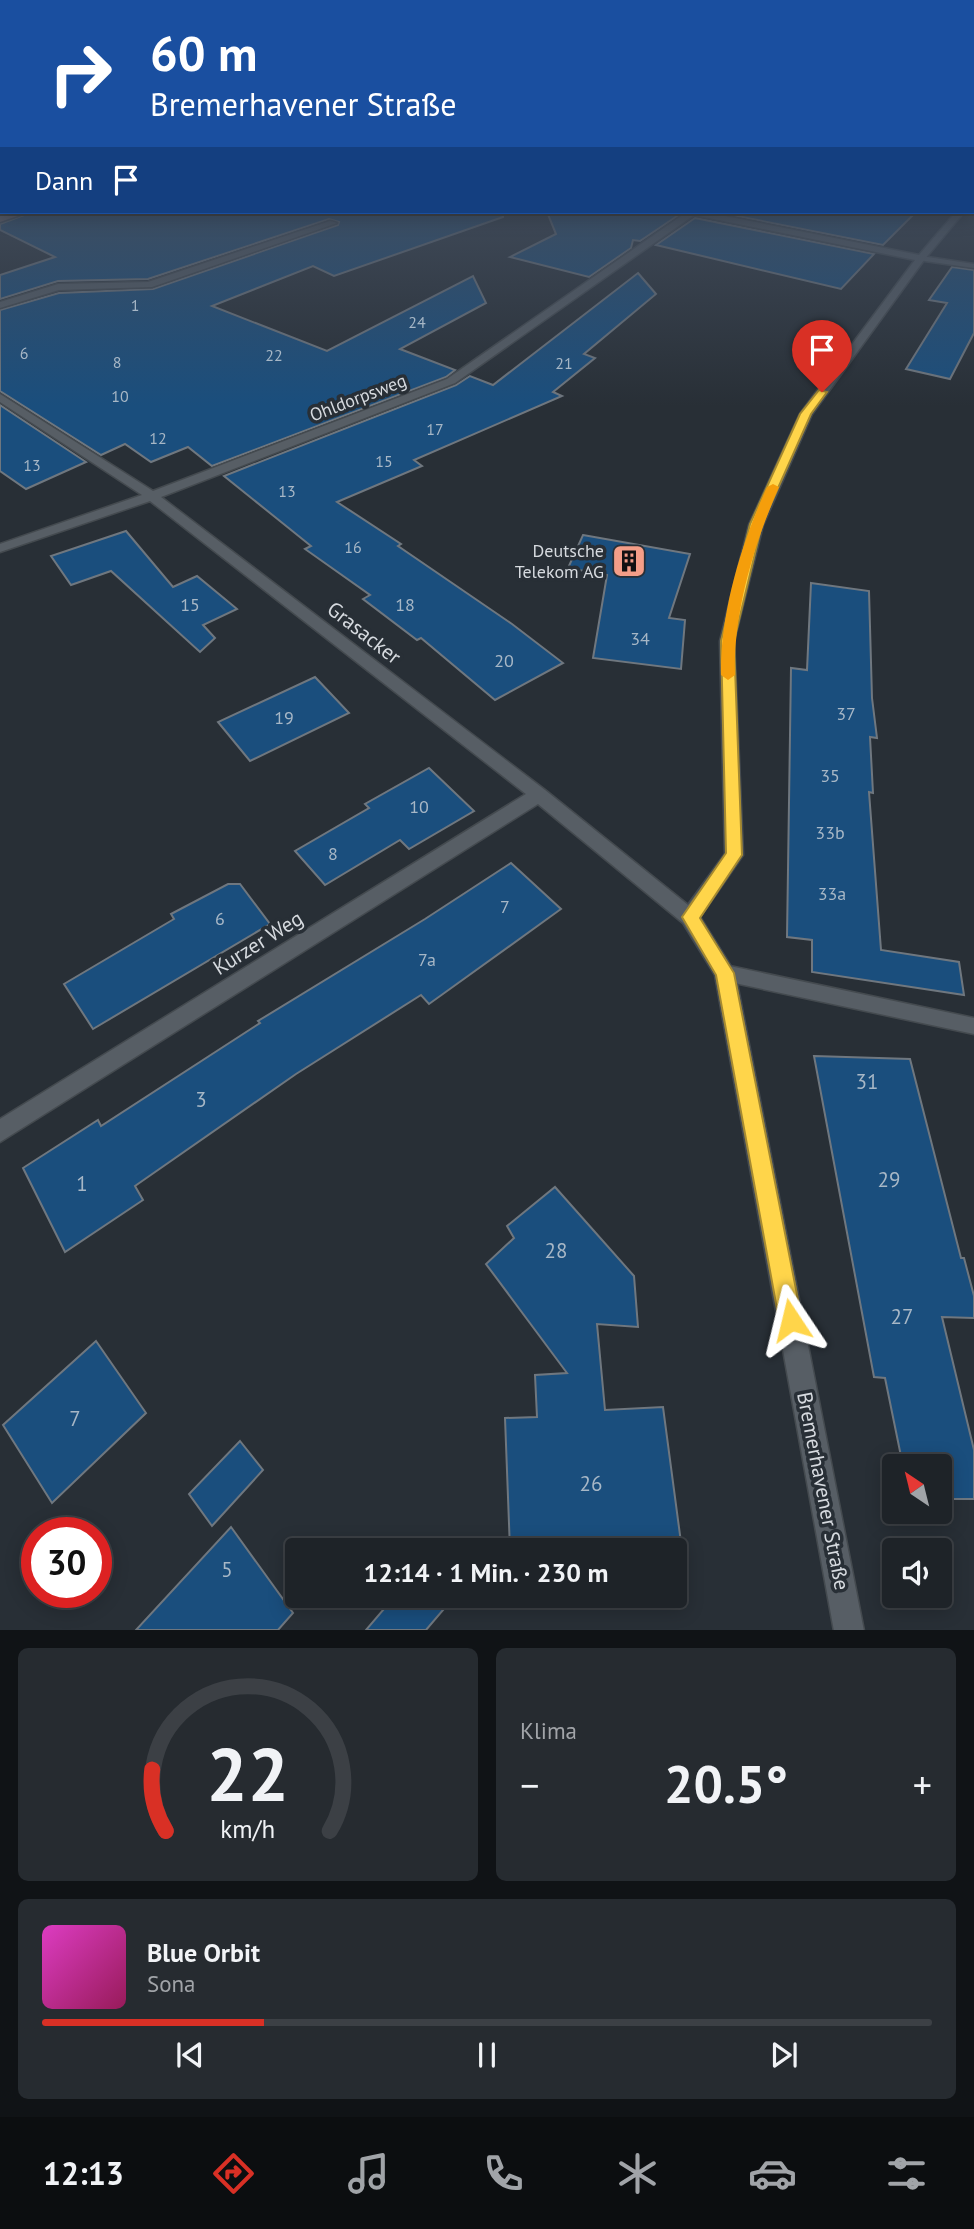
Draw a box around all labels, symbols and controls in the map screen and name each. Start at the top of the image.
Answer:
text: 60 m [150,21,257,85]
icon: right [35,28,126,119]
text: Bremerhavener Straße [150,83,457,125]
icon: arrive [107,161,145,199]
text: Dann [35,164,93,197]
house number: 1 [131,295,139,315]
house number: 24 [408,312,426,332]
pin [792,320,852,392]
icon: arrive [803,331,841,369]
house number: 6 [20,343,28,363]
house number: 22 [265,345,283,365]
house number: 8 [113,352,121,372]
house number: 21 [555,353,573,373]
street label: Ohldorpsweg [306,369,409,427]
house number: 10 [111,386,129,406]
house number: 17 [426,419,444,439]
house number: 12 [149,428,167,448]
house number: 15 [375,451,393,471]
house number: 13 [23,455,41,475]
house number: 13 [278,481,296,501]
house number: 16 [344,537,362,557]
place label: Deutsche Telekom AG [515,539,604,583]
building icon: Deutsche Telekom AG [610,542,648,580]
house number: 15 [180,593,200,616]
house number: 18 [395,593,415,616]
street label: Grasacker [322,595,407,670]
house number: 34 [630,627,650,650]
house number: 20 [494,649,514,672]
house number: 37 [836,702,856,725]
house number: 19 [274,706,294,729]
house number: 35 [820,764,840,787]
house number: 10 [409,795,429,818]
house number: 33b [815,821,845,844]
house number: 8 [328,842,338,865]
house number: 33a [818,882,846,905]
house number: 7 [500,895,510,918]
street label: Kurzer Weg [208,904,308,981]
house number: 6 [215,907,225,930]
house number: 7a [418,948,436,971]
house number: 31 [856,1068,878,1095]
house number: 3 [195,1086,207,1113]
house number: 29 [878,1166,900,1193]
house number: 1 [76,1170,88,1197]
house number: 28 [545,1237,567,1264]
position arrow [754,1283,828,1357]
house number: 27 [891,1303,913,1330]
street label: Bremerhavener Straße [791,1390,856,1592]
house number: 7 [69,1405,81,1432]
north arrow [882,1454,952,1524]
map controls [882,1454,952,1608]
house number: 26 [580,1470,602,1497]
speed limit sign: 30 [21,1517,112,1608]
button: sound [882,1538,952,1608]
house number: 5 [221,1556,233,1583]
text: 12:14 · 1 Min. · 230 m [363,1556,609,1589]
text: Klima [520,1716,577,1745]
text: 22 [207,1727,289,1821]
text: 20.5° [664,1750,788,1817]
text: − [520,1760,539,1809]
text: + [913,1760,932,1809]
text: km/h [221,1812,275,1844]
text: Blue Orbit [147,1936,260,1969]
text: Sona [147,1969,196,1998]
icon: previous [171,2036,209,2074]
icon: pause [468,2036,506,2074]
icon: next [765,2036,803,2074]
icon: directions [209,2149,258,2198]
icon: music [344,2149,393,2198]
icon: phone [479,2149,528,2198]
icon: climate [613,2149,662,2198]
icon: car [748,2149,797,2198]
icon: filters [882,2149,931,2198]
text: 12:13 [43,2152,124,2194]

